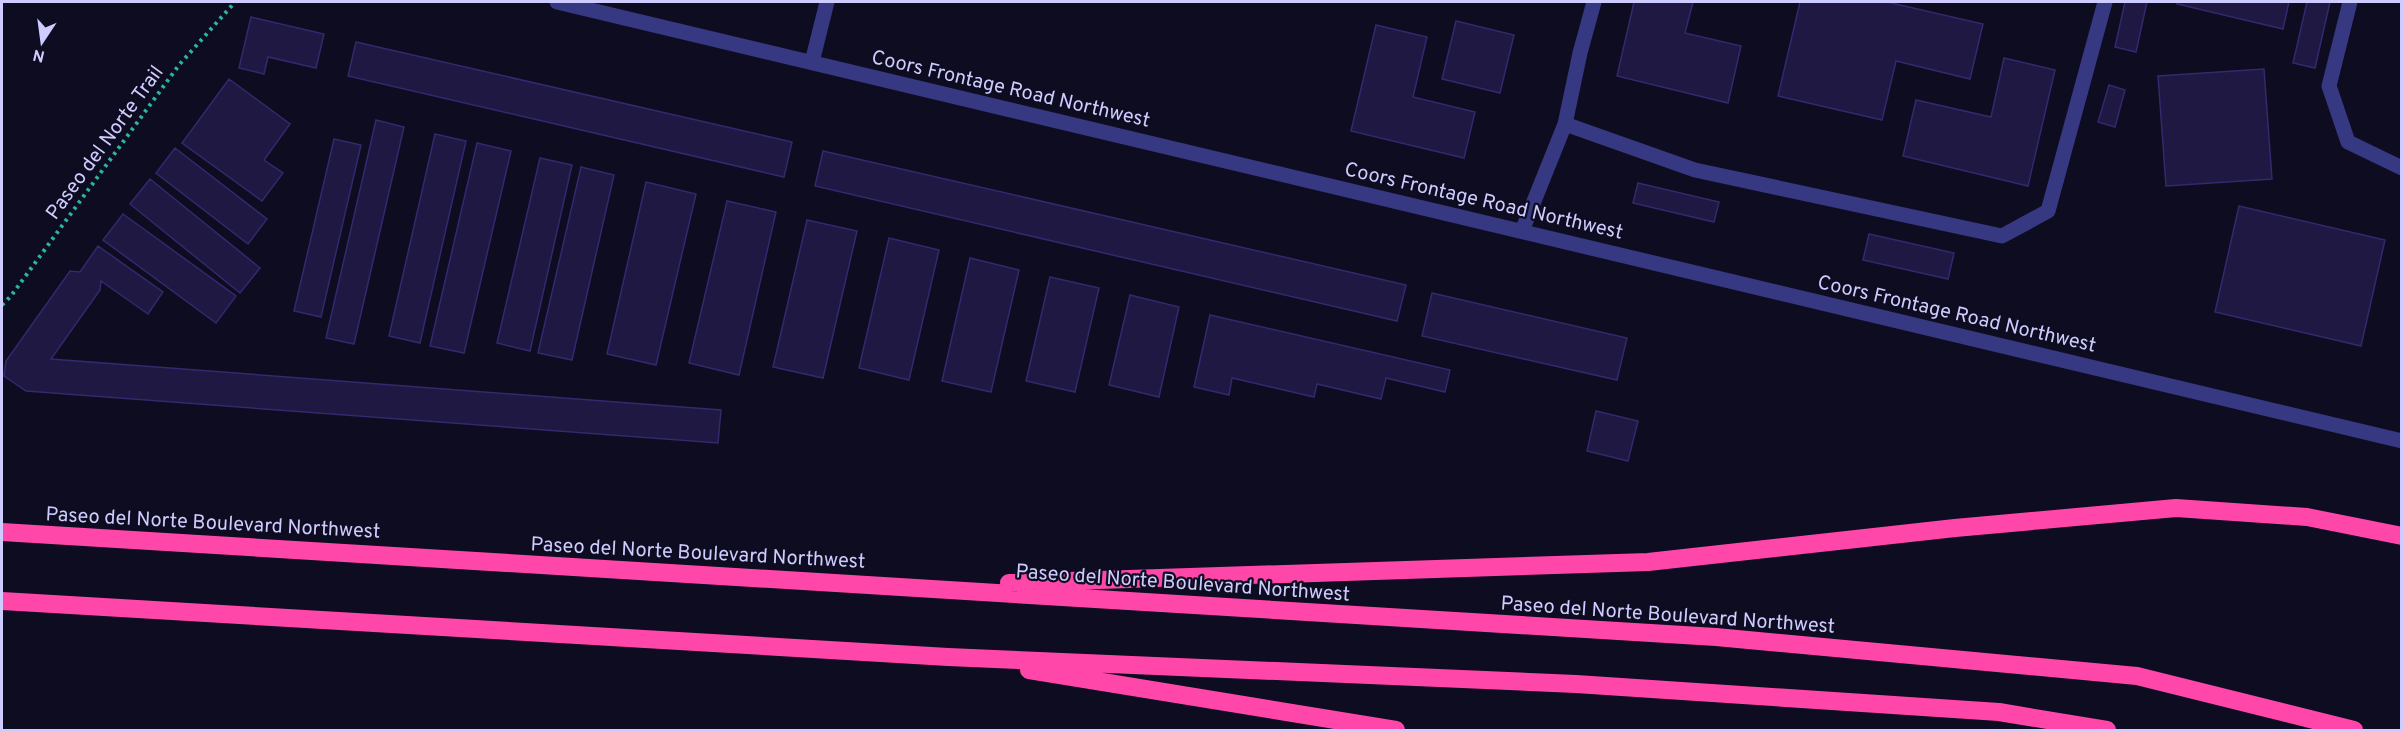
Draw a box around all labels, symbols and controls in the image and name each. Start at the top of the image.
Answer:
north arrow [12,12,72,72]
text: N [31,44,47,66]
street label: Coors Frontage Road Northwest [869,45,1152,135]
street label: Paseo del Norte Trail [41,61,170,225]
street label: Coors Frontage Road Northwest [1342,157,1625,247]
street label: Coors Frontage Road Northwest [1815,270,2098,360]
street label: Paseo del Norte Boulevard Northwest [45,502,381,546]
street label: Paseo del Norte Boulevard Northwest [530,532,866,576]
street label: Paseo del Norte Boulevard Northwest [1015,559,1351,609]
street label: Paseo del Norte Boulevard Northwest [1500,591,1836,641]

